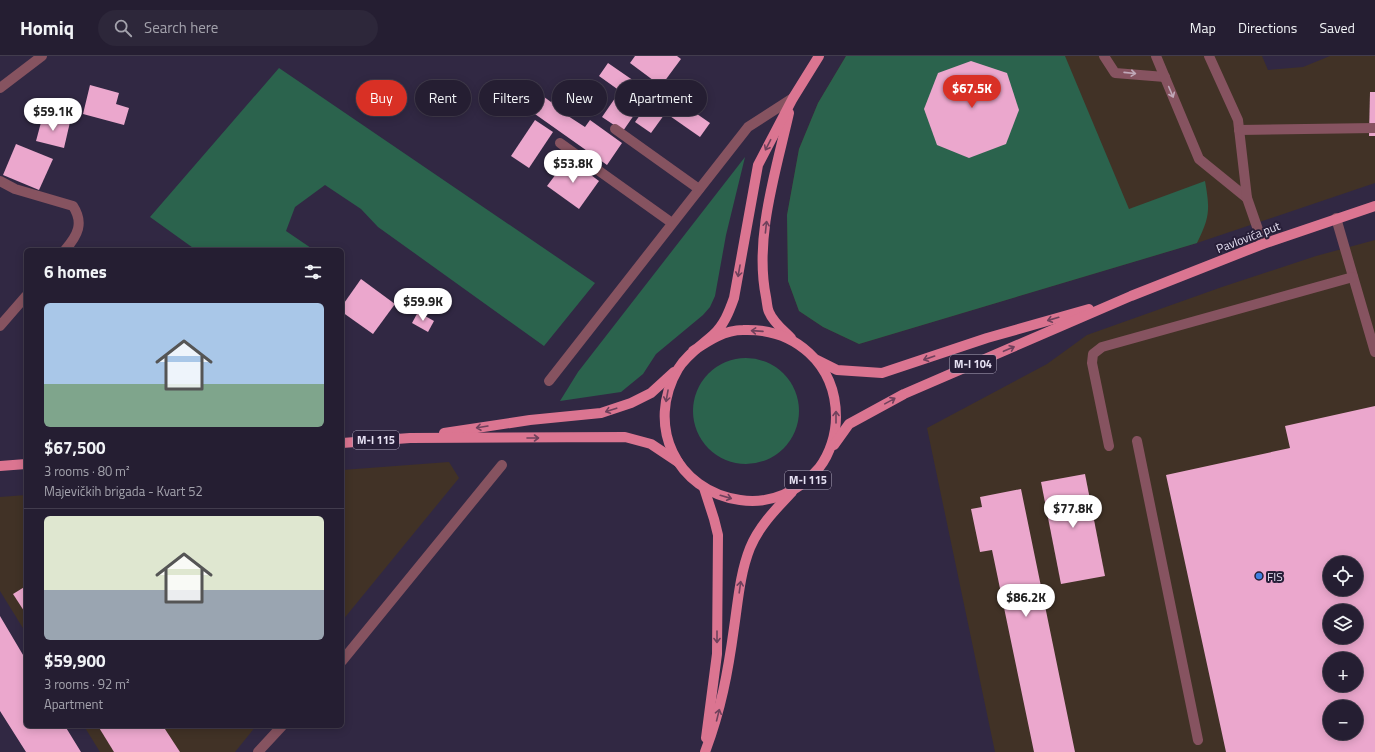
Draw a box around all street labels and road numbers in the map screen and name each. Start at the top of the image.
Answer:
street label: Pavlovića put [1213,216,1283,258]
road number: M-I 104 [950,355,996,373]
road number: M-I 115 [353,431,399,449]
road number: M-I 115 [785,471,831,489]

